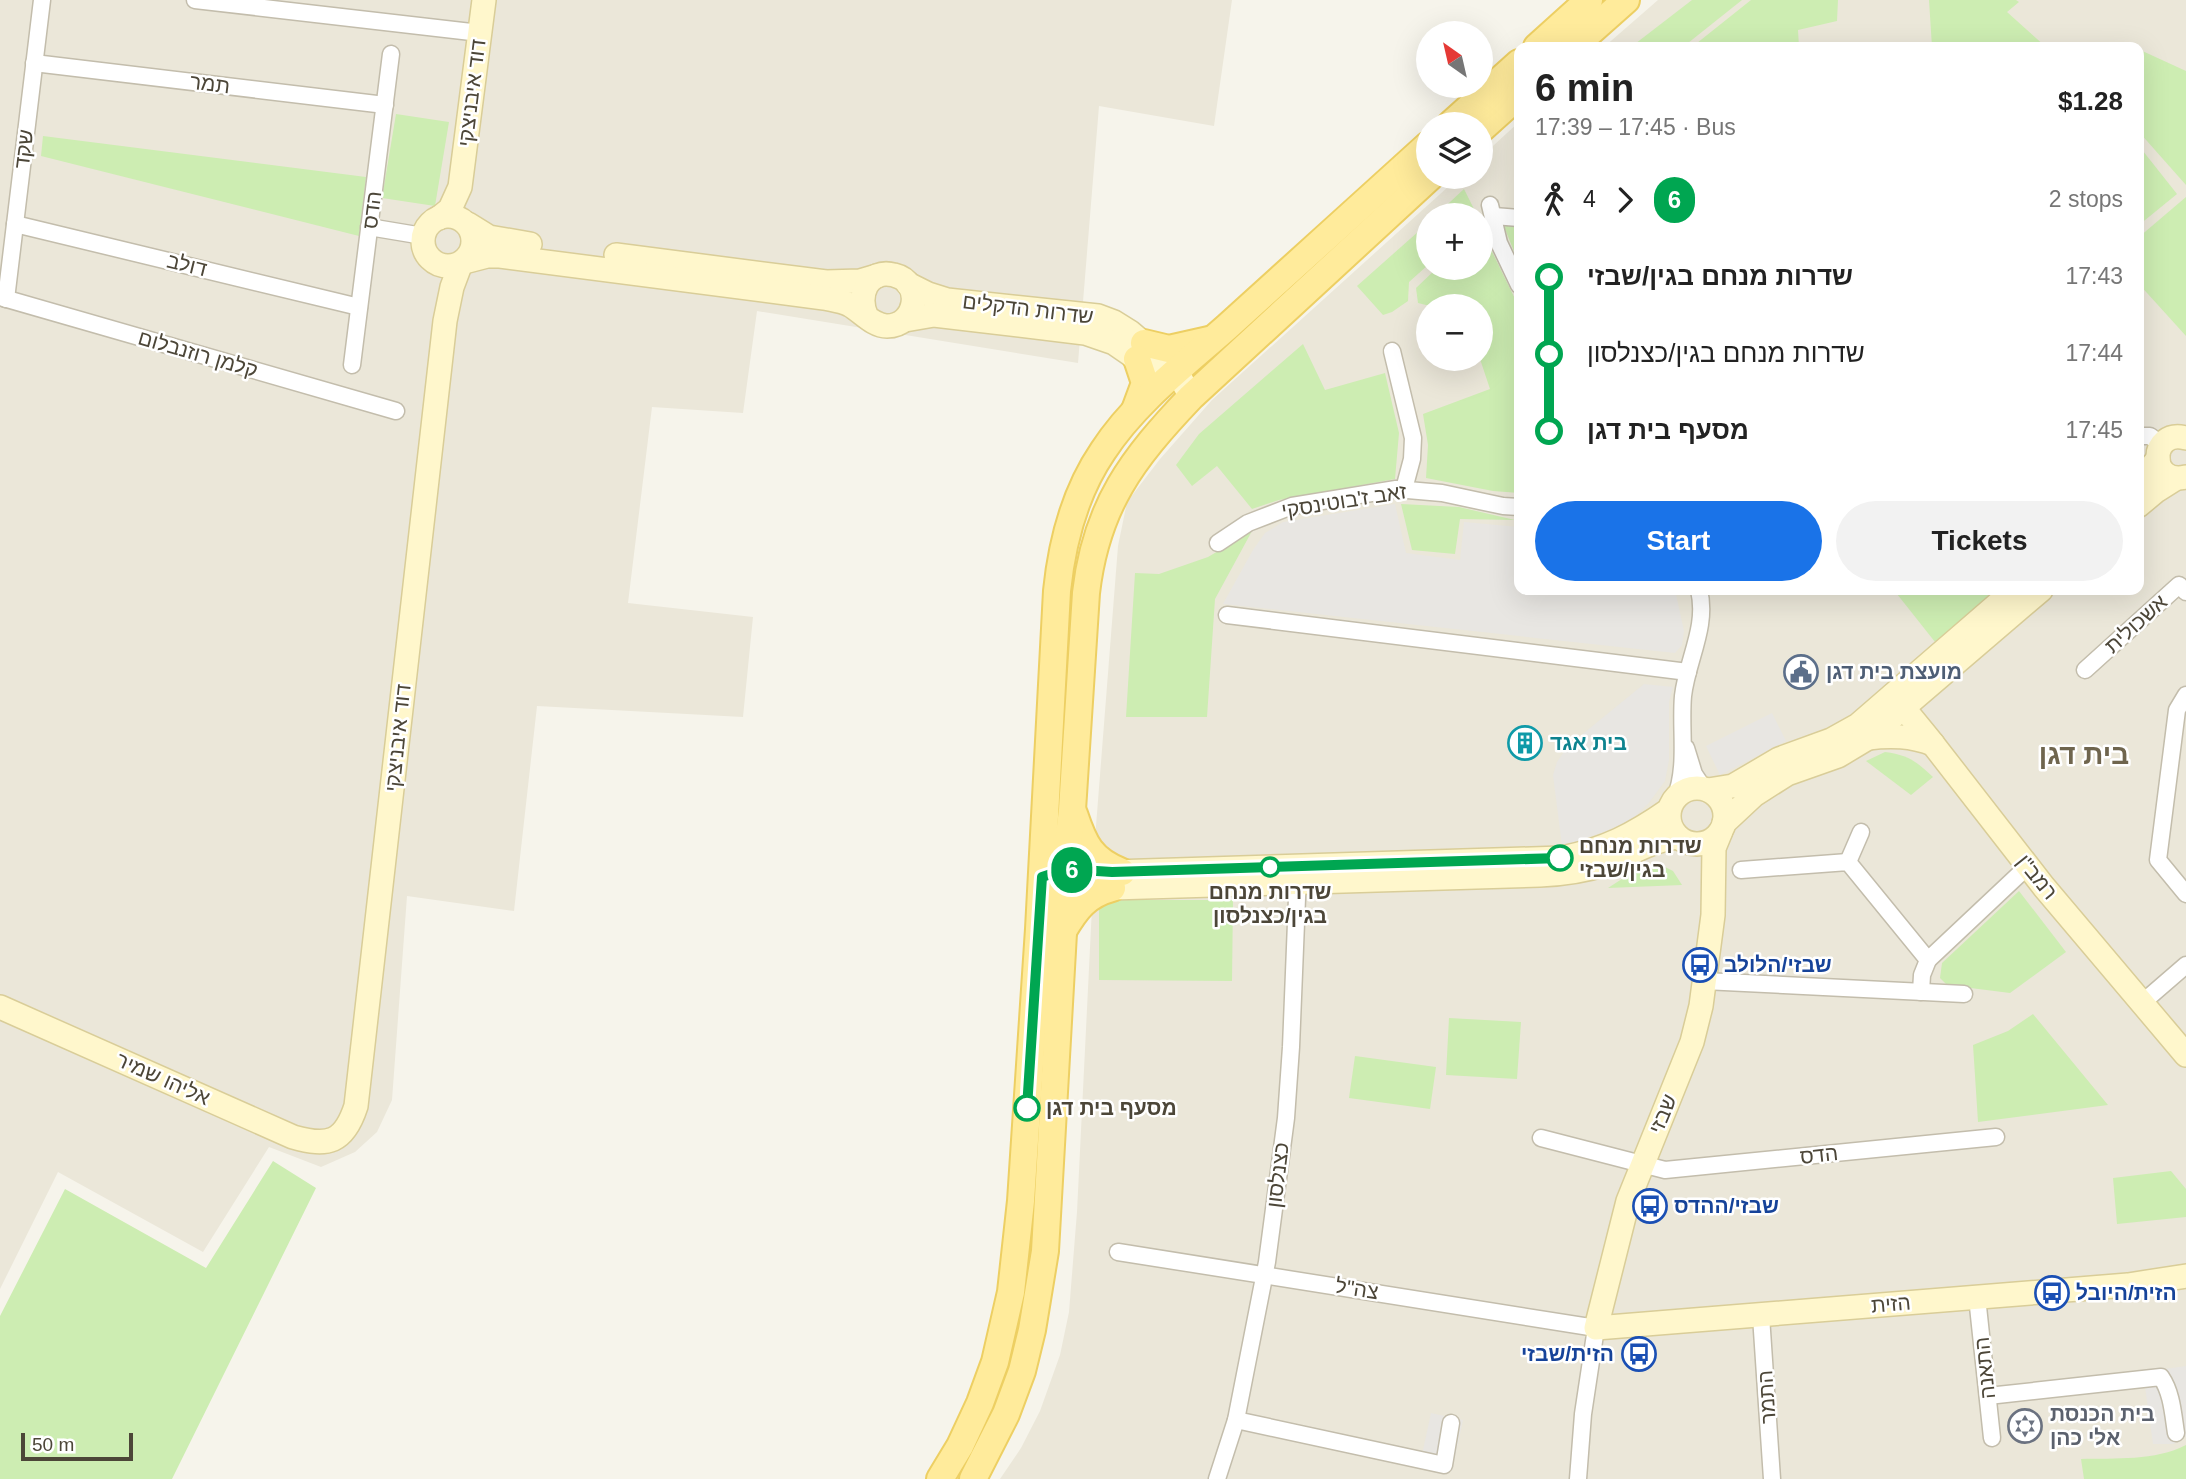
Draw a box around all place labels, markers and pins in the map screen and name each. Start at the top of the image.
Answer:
public building icon: מועצת בית דגן [1782,653,1820,691]
place label: מועצת בית דגן [1826,660,1962,683]
building icon: בית אגד [1506,724,1544,762]
place label: בית אגד [1550,731,1627,754]
place label: שדרות מנחם בגין/שבזי [1579,834,1702,881]
marker: שדרות מנחם בגין/שבזי [1547,845,1573,871]
marker: שדרות מנחם בגין/כצנלסון [1260,857,1280,877]
place label: שדרות מנחם בגין/כצנלסון [1209,880,1331,927]
bus stop icon: שבזי/הלולב [1681,946,1719,984]
place label: שבזי/הלולב [1724,953,1832,976]
marker: מסעף בית דגן [1014,1095,1040,1121]
place label: מסעף בית דגן [1046,1096,1177,1119]
bus stop icon: שבזי/ההדס [1631,1187,1669,1225]
place label: שבזי/ההדס [1674,1194,1779,1217]
bus stop icon: הזית/היובל [2033,1274,2071,1312]
place label: הזית/היובל [2076,1281,2177,1304]
bus stop icon: הזית/שבזי [1620,1335,1658,1373]
place label: הזית/שבזי [1521,1342,1614,1365]
place label: בית הכנסת אלי כהן [2050,1402,2155,1449]
synagogue icon: בית הכנסת אלי כהן [2006,1407,2044,1445]

